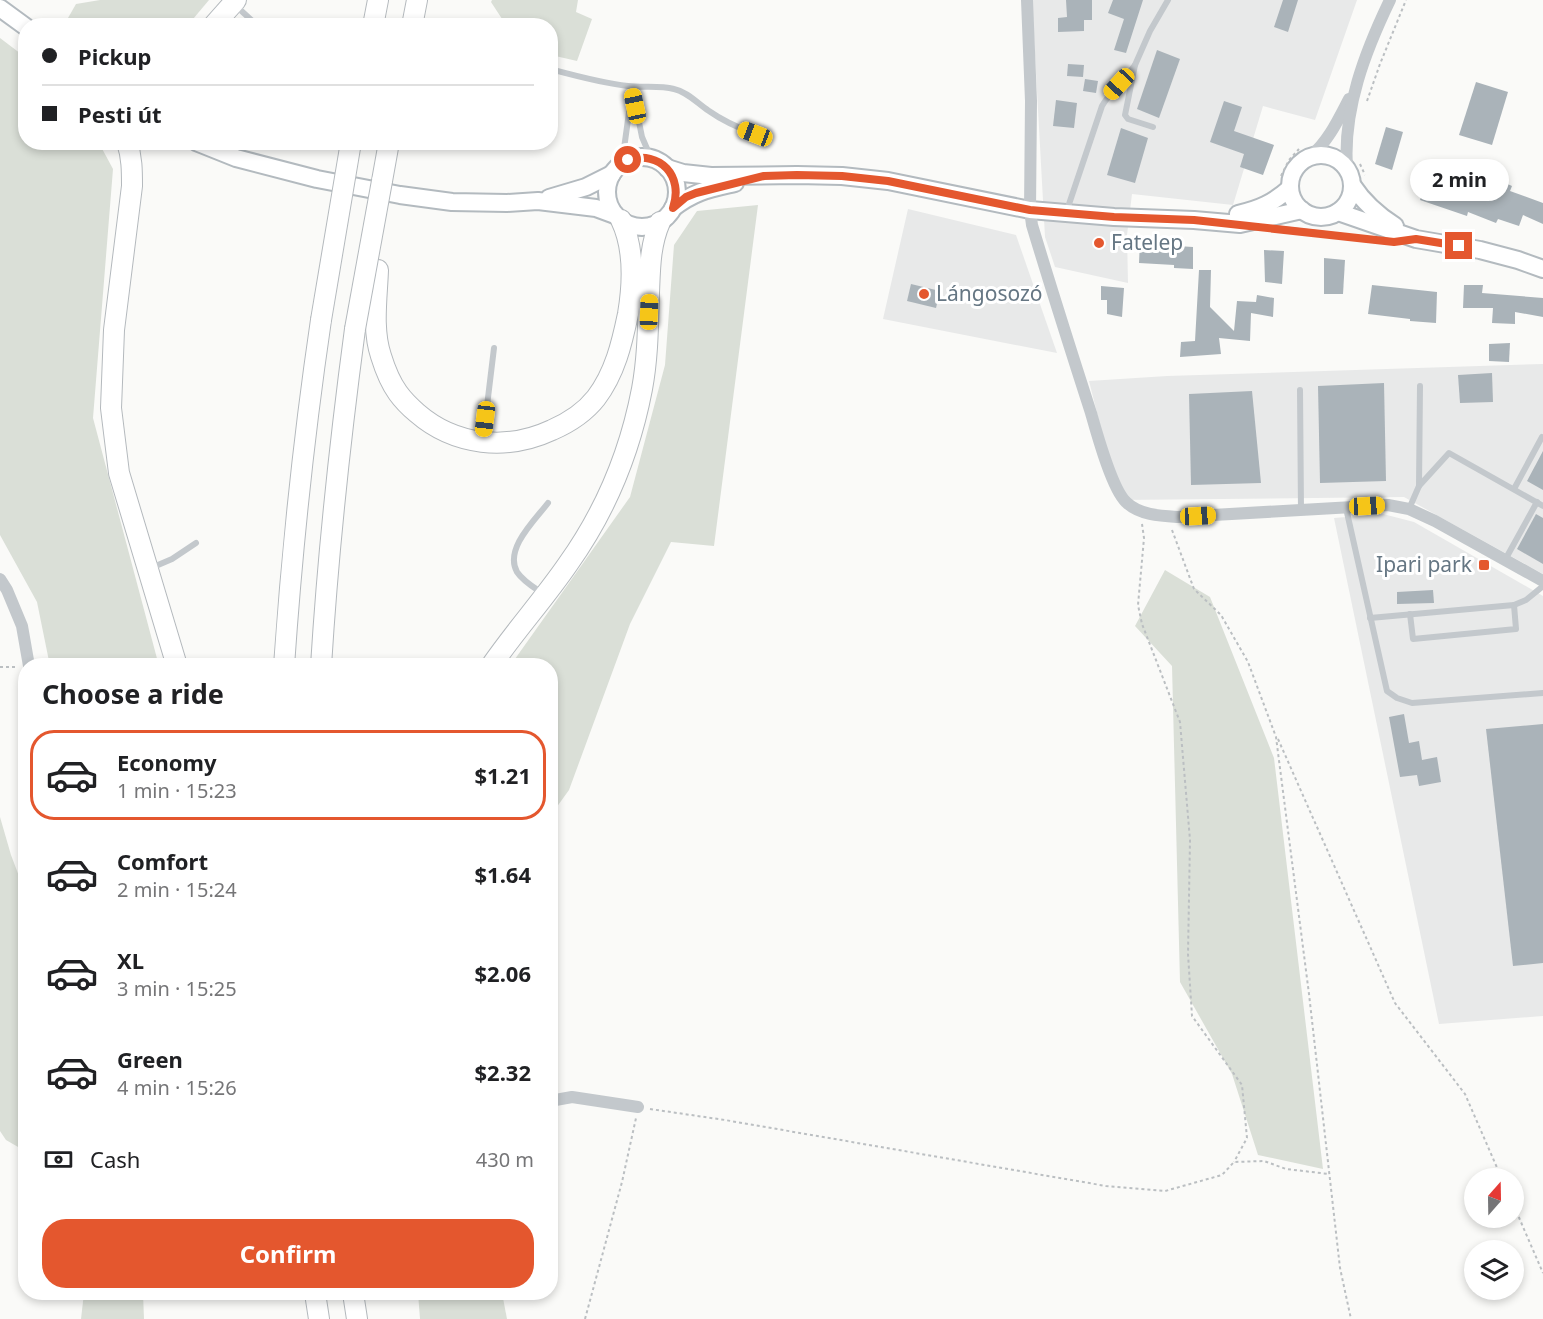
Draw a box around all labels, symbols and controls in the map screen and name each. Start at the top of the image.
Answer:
text: Pickup [78,41,151,71]
car [1100,65,1138,103]
car [622,87,648,125]
text: Pesti út [78,99,162,129]
car [735,119,775,149]
route start [614,146,641,173]
callout: 2 min [1410,159,1508,201]
text: 2 min [1432,166,1487,193]
place label: Fatelep [1111,228,1183,256]
route end [1445,232,1472,259]
marker: Fatelep [1092,236,1106,250]
place label: Lángosozó [936,279,1043,307]
marker: Lángosozó [917,287,931,301]
car [639,294,659,330]
car [474,400,496,438]
car [1349,496,1385,516]
car [1180,506,1216,526]
place label: Ipari park [1376,550,1473,578]
marker: Ipari park [1477,558,1491,572]
text: Choose a ride [42,675,224,712]
text: Economy [117,747,216,777]
icon: car [45,748,99,802]
text: $1.21 [474,760,531,790]
text: 1 min · 15:23 [117,777,237,804]
text: Comfort [117,846,208,876]
icon: car [45,847,99,901]
text: $1.64 [474,859,531,889]
text: 2 min · 15:24 [117,876,237,903]
text: XL [117,945,144,975]
icon: car [45,946,99,1000]
text: $2.06 [474,958,531,988]
text: 3 min · 15:25 [117,975,237,1002]
text: Green [117,1044,183,1074]
icon: car [45,1045,99,1099]
text: $2.32 [474,1057,531,1087]
text: 4 min · 15:26 [117,1074,237,1101]
icon: cash [42,1143,75,1176]
text: Cash [90,1144,140,1174]
text: 430 m [476,1146,534,1173]
north arrow [1464,1168,1524,1228]
map controls [1464,1168,1524,1300]
button: Confirm [42,1219,534,1288]
button: layers [1464,1240,1524,1300]

